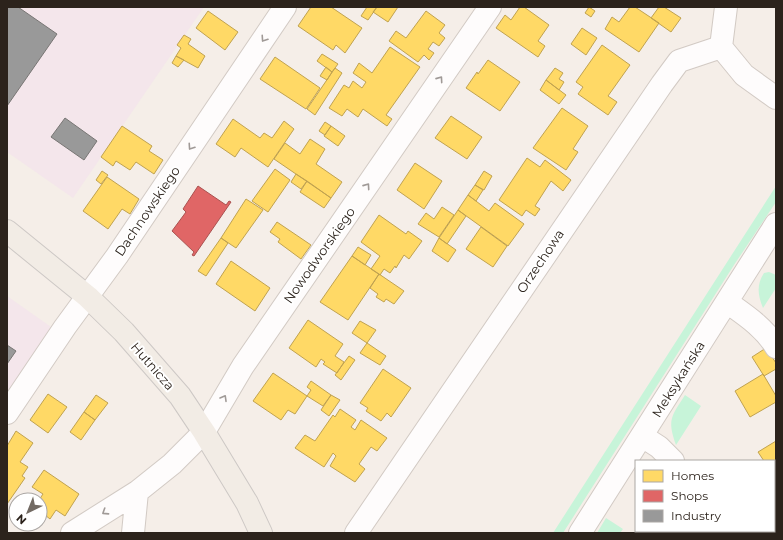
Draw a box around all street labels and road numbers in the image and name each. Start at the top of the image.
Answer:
street label: Dachnowskiego [111,163,183,259]
street label: Nowodworskiego [280,204,358,306]
street label: Orzechowa [513,226,567,296]
street label: Meksykańska [648,338,708,420]
street label: Hutnicza [128,339,178,393]

